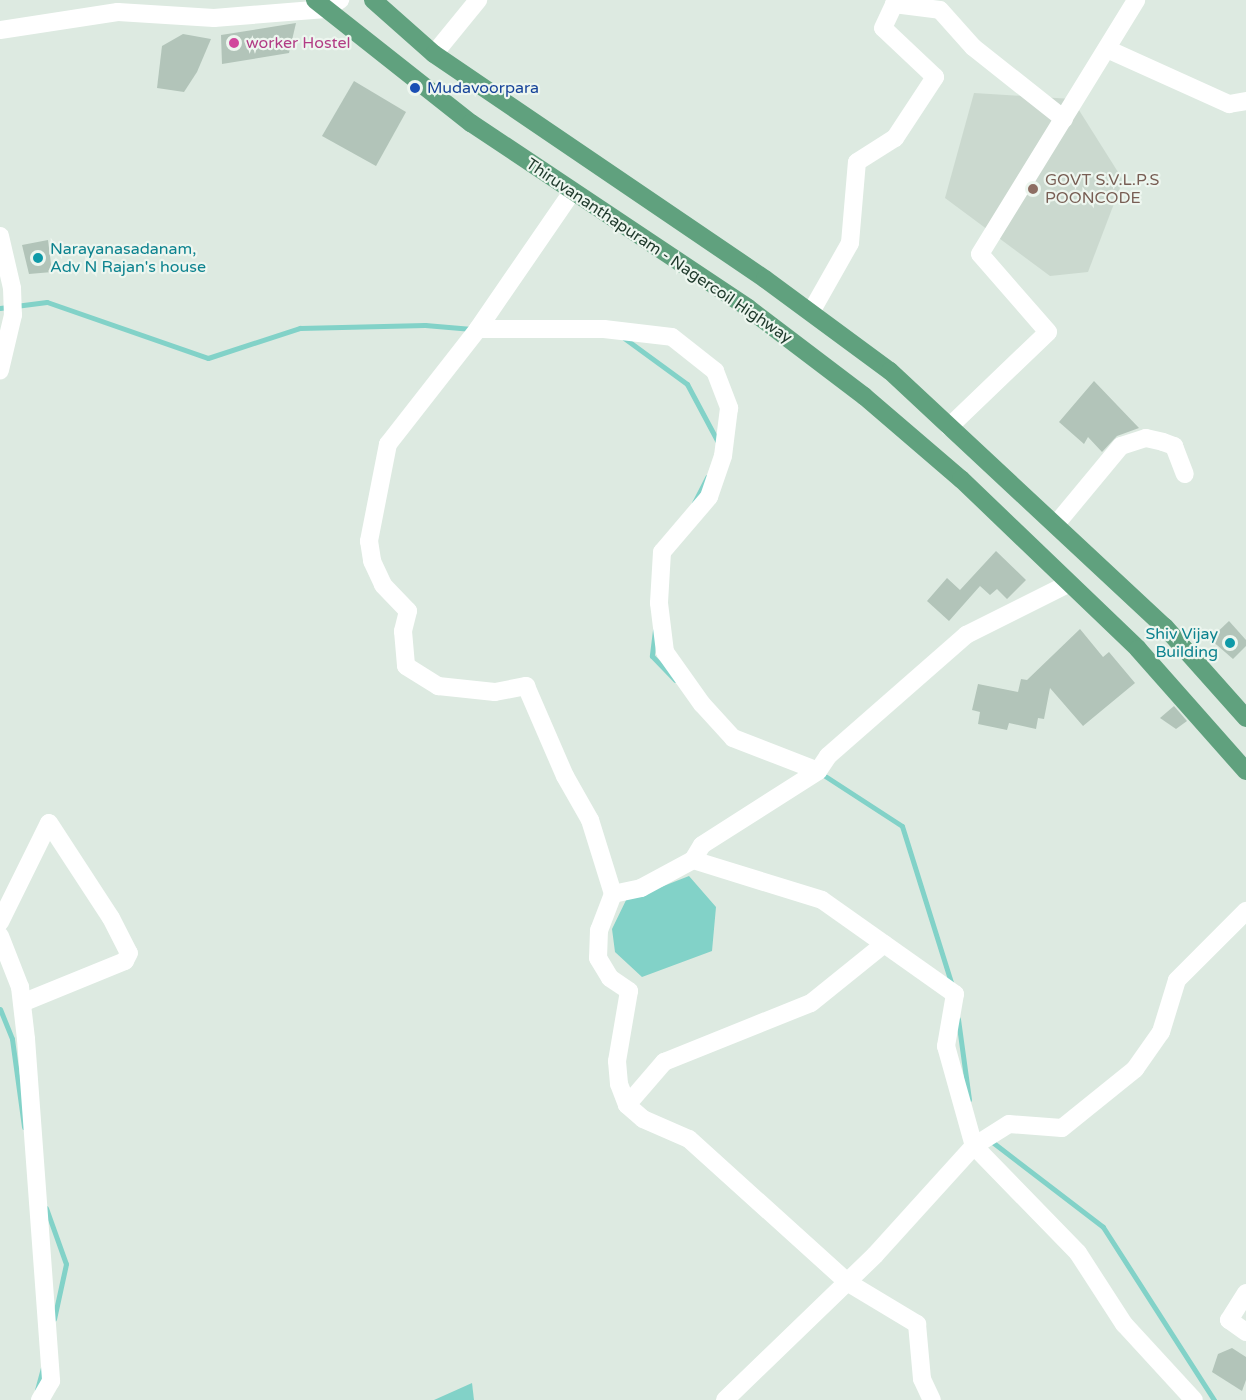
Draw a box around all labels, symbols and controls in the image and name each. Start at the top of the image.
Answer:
place label: worker Hostel [246,33,351,53]
marker: worker Hostel [227,36,241,50]
place label: Mudavoorpara [427,78,539,98]
marker: Mudavoorpara [408,81,422,95]
street label: Thiruvananthapuram - Nagercoil Highway [522,154,796,348]
place label: GOVT S.V.L.P.S POONCODE [1045,170,1159,208]
marker: GOVT S.V.L.P.S POONCODE [1026,182,1040,196]
place label: Narayanasadanam, Adv N Rajan's house [50,239,206,277]
marker: Narayanasadanam, Adv N Rajan's house [31,251,45,265]
place label: Shiv Vijay Building [1145,624,1218,662]
marker: Shiv Vijay Building [1223,636,1237,650]

